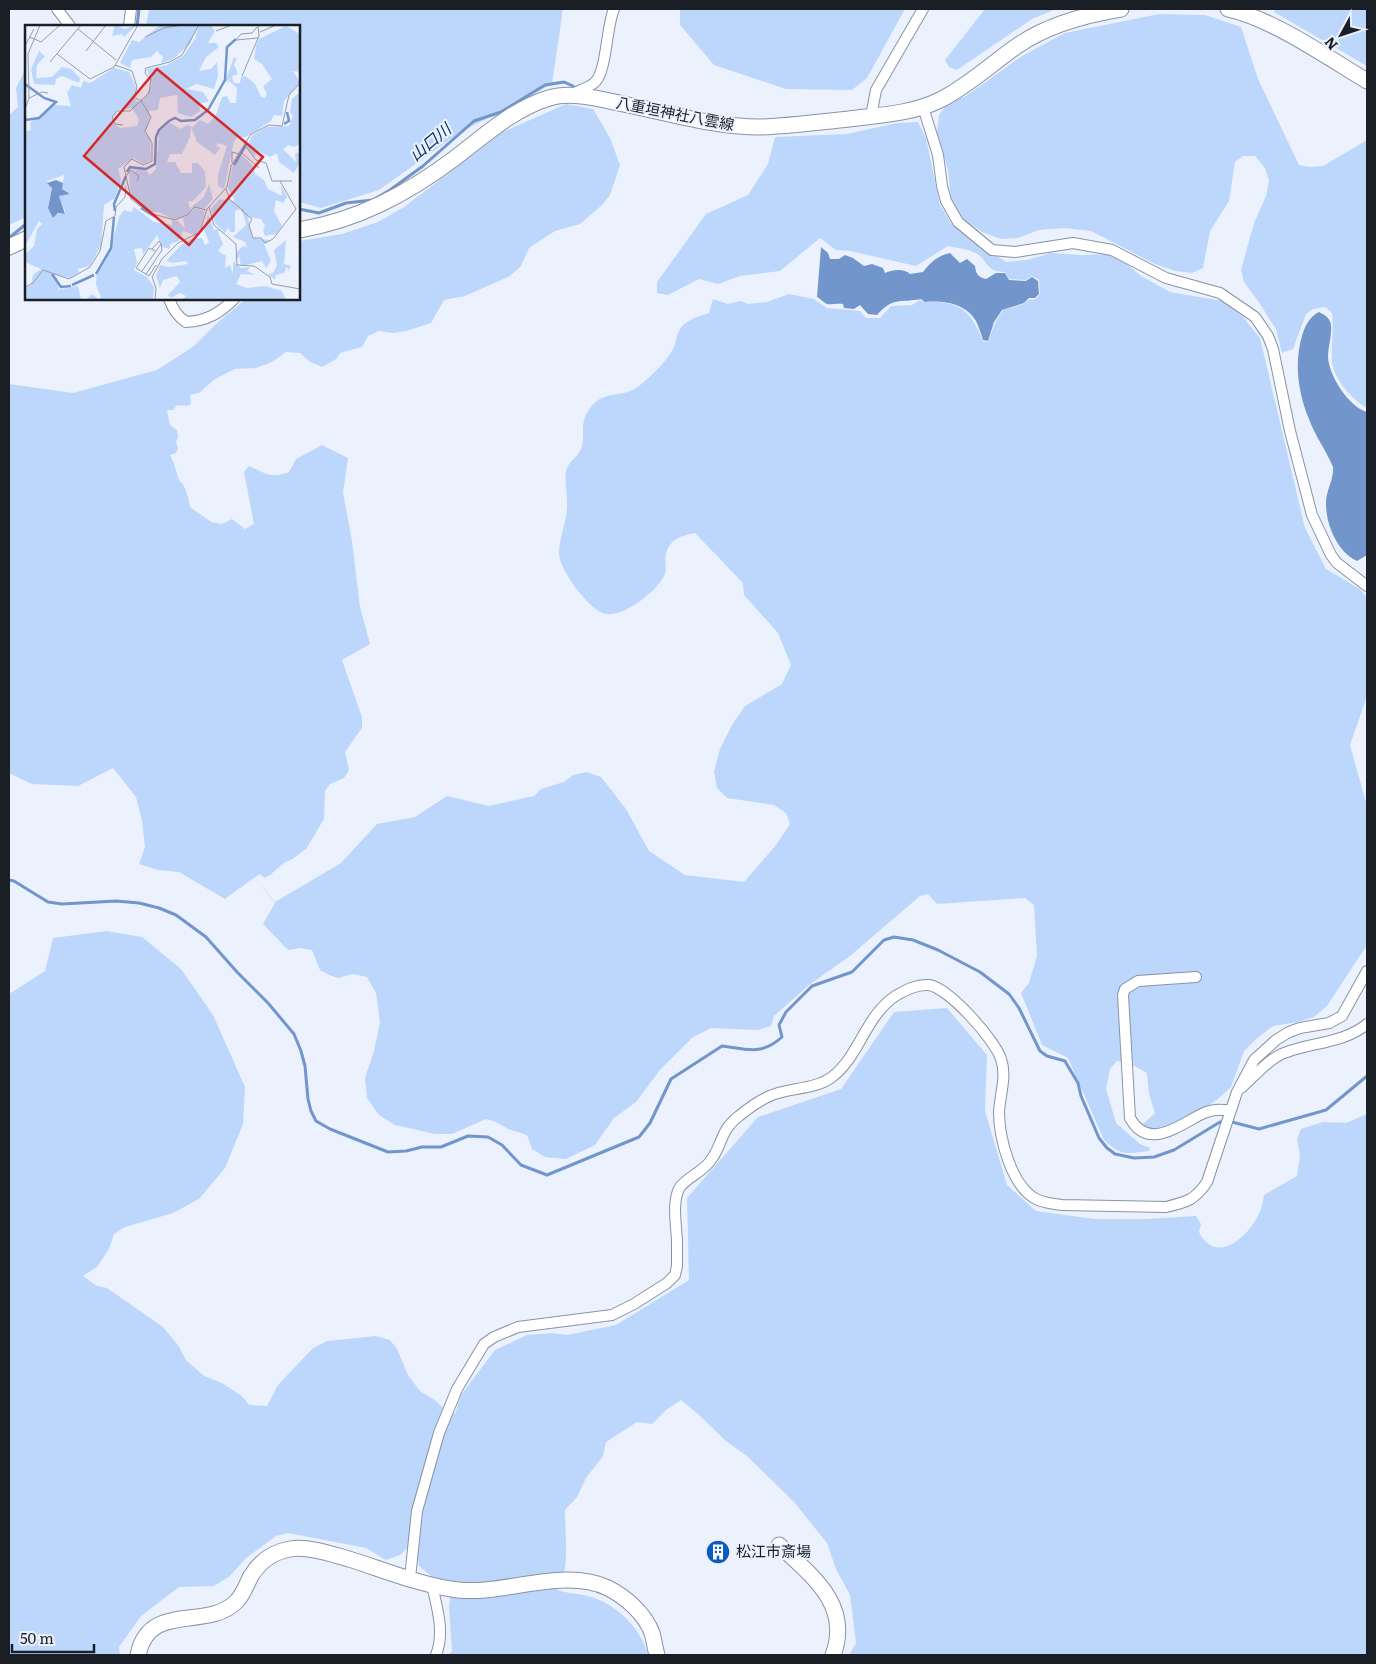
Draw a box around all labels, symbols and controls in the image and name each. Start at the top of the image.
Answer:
north arrow [1316,10,1366,60]
inset map [25,25,300,300]
text: N [1319,33,1342,55]
street label: 八重垣神社八雲線 [614,90,736,135]
water label: 山口川 [403,115,457,166]
building icon: 松江市斎場 [705,1539,731,1565]
place label: 松江市斎場 [736,1539,811,1562]
scale bar [12,1622,95,1654]
text: 50 m [20,1626,54,1649]

